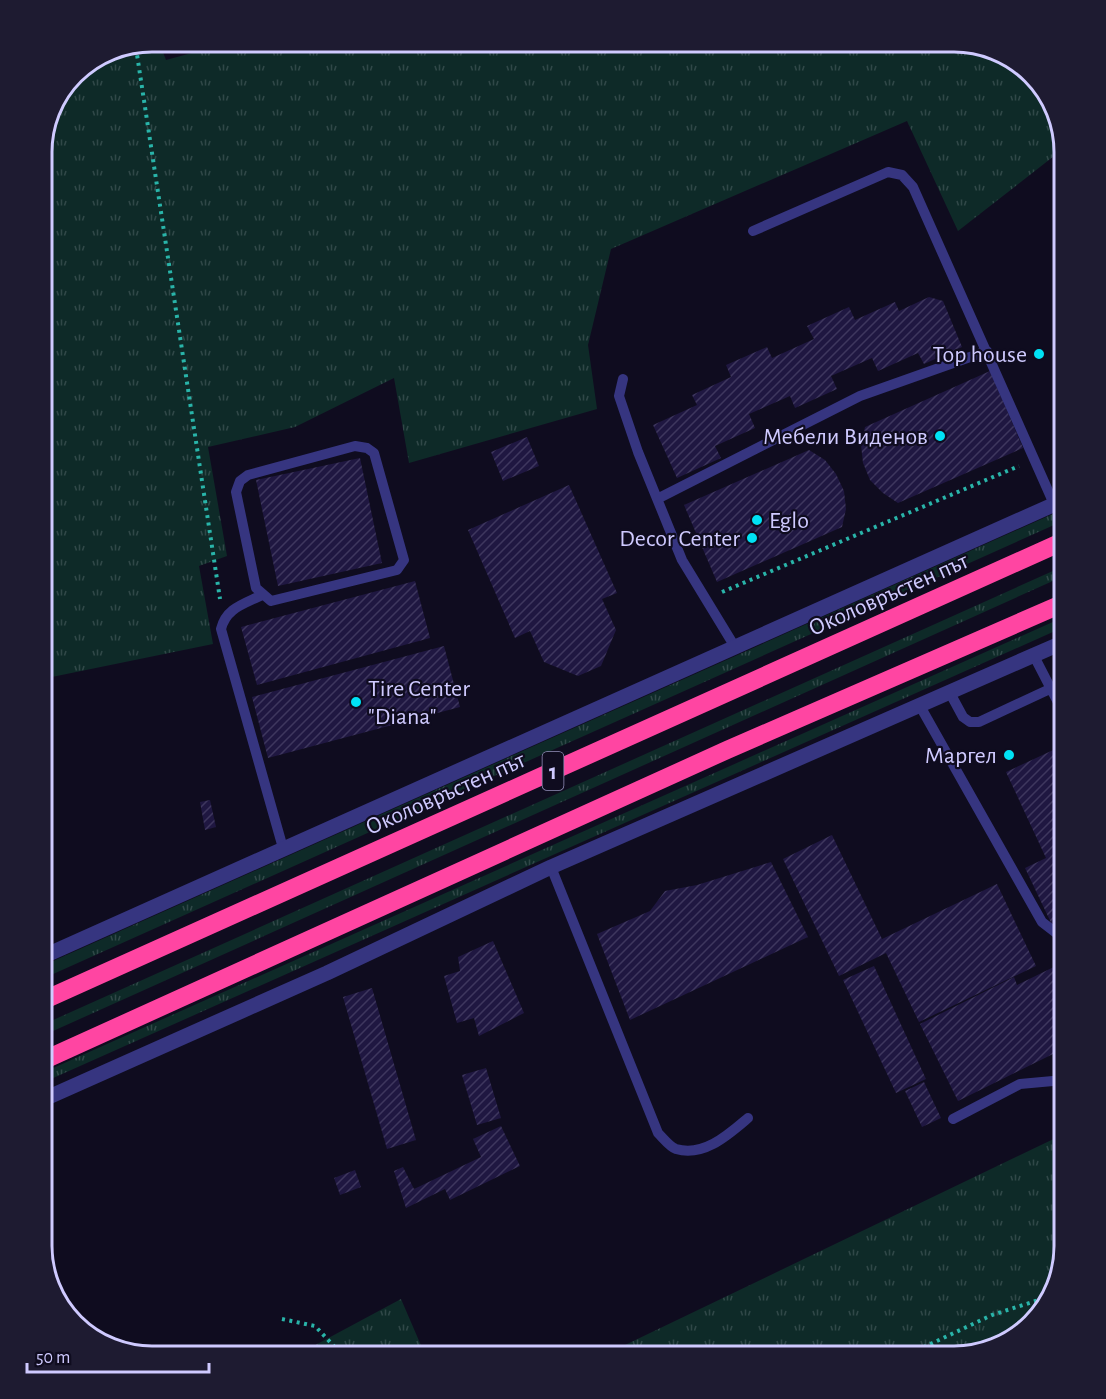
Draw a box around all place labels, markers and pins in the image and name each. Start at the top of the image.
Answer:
place label: Top house [932,343,1027,367]
marker: Top house [1032,347,1046,361]
place label: Мебели Виденов [763,425,928,449]
marker: Мебели Виденов [933,429,947,443]
place label: Eglo [769,509,809,533]
marker: Eglo [750,513,764,527]
place label: Decor Center [619,527,740,551]
marker: Decor Center [745,531,759,545]
place label: Tire Center "Diana" [368,677,470,729]
marker: Tire Center "Diana" [349,695,363,709]
place label: Маргел [925,744,997,768]
marker: Маргел [1002,748,1016,762]

